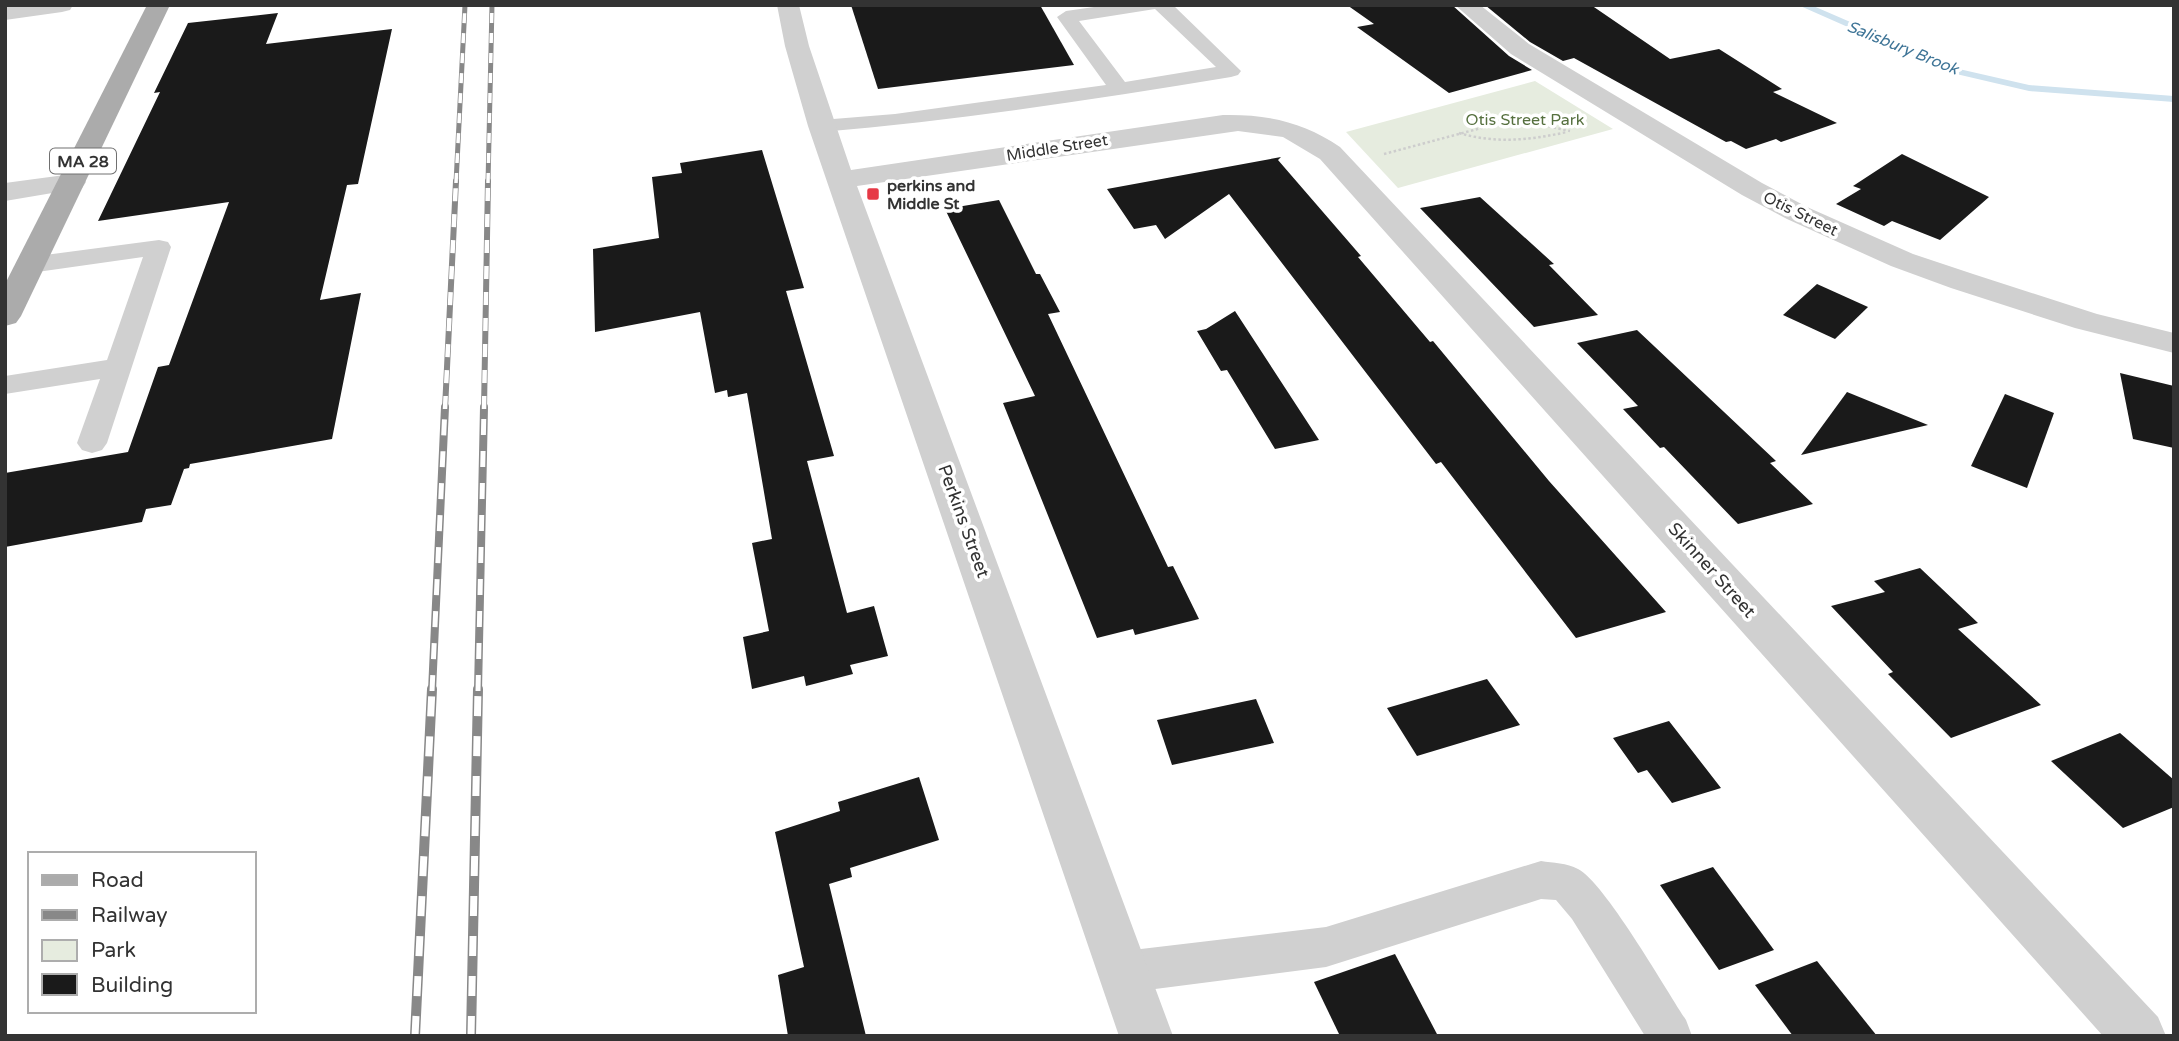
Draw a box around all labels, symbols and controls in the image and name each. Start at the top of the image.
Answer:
water label: Salisbury Brook [1844,17,1962,80]
park label: Otis Street Park [1466,110,1585,130]
street label: Middle Street [1005,130,1109,166]
road number: MA 28 [50,148,116,174]
place label: perkins and Middle St [887,176,975,214]
marker: perkins and Middle St [865,186,881,202]
street label: Otis Street [1760,187,1841,241]
street label: Perkins Street [933,461,995,581]
street label: Skinner Street [1664,518,1761,622]
legend [28,852,256,1013]
text: Road [91,868,144,893]
text: Railway [91,903,168,928]
text: Park [91,938,136,963]
text: Building [91,973,173,998]

